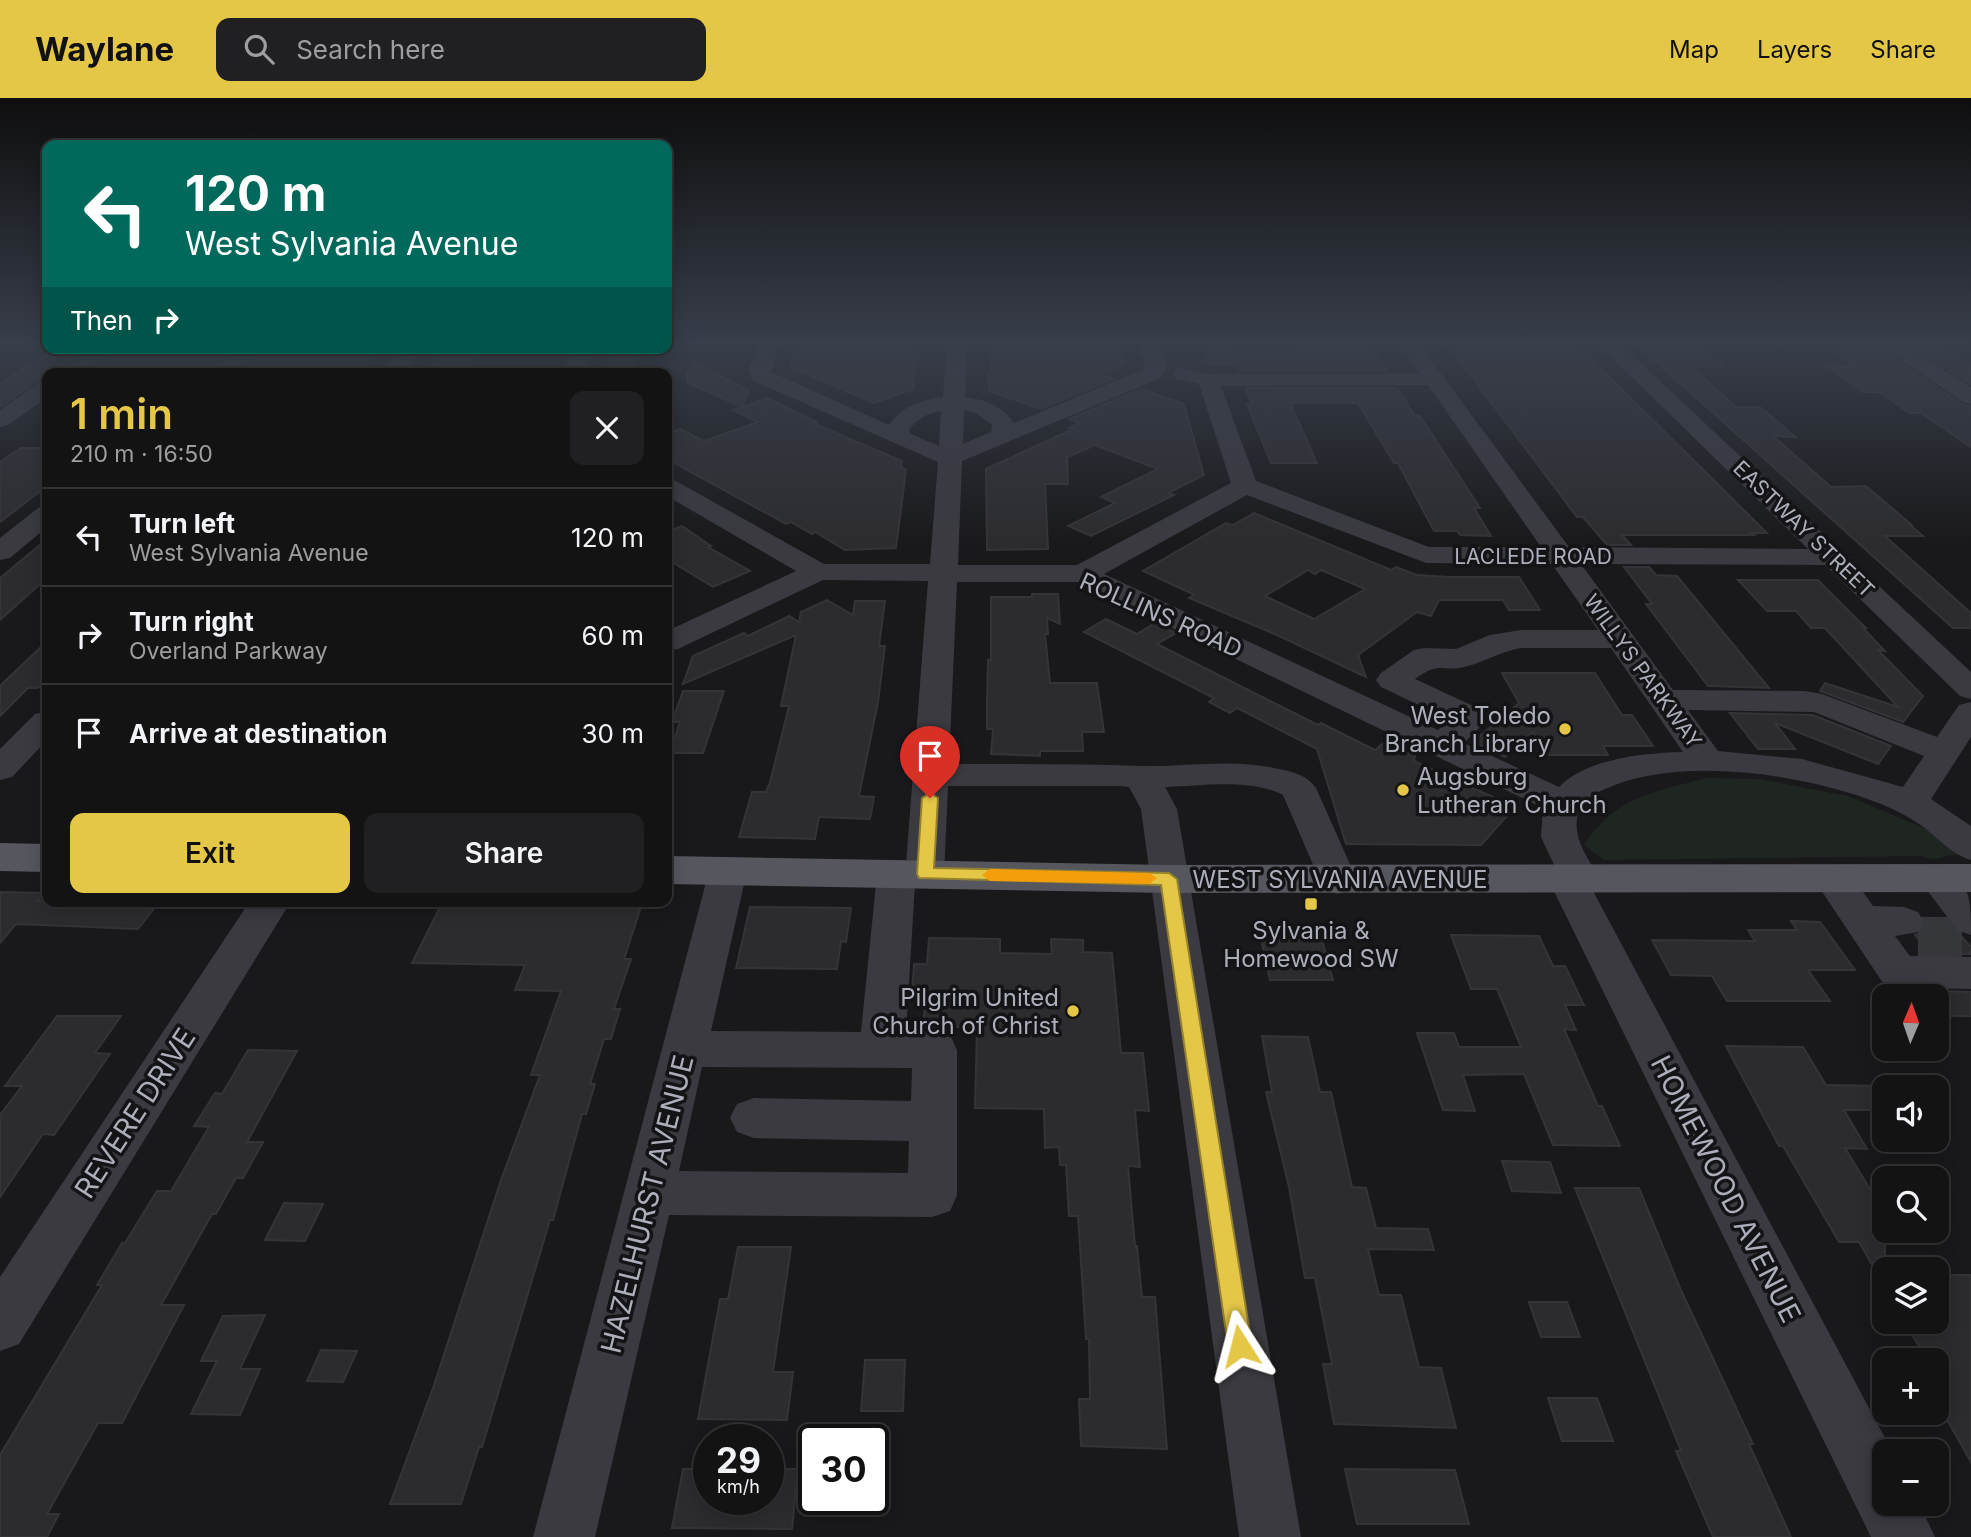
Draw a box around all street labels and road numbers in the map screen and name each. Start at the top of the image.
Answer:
street label: EASTWAY STREET [1728,455,1880,603]
street label: LACLEDE ROAD [1454,544,1612,569]
street label: ROLLINS ROAD [1075,566,1247,664]
street label: WILLYS PARKWAY [1579,589,1707,753]
street label: WEST SYLVANIA AVENUE [1193,865,1487,894]
street label: REVERE DRIVE [67,1022,203,1204]
street label: HOMEWOOD AVENUE [1644,1050,1808,1328]
street label: HAZELHURST AVENUE [593,1051,701,1357]

